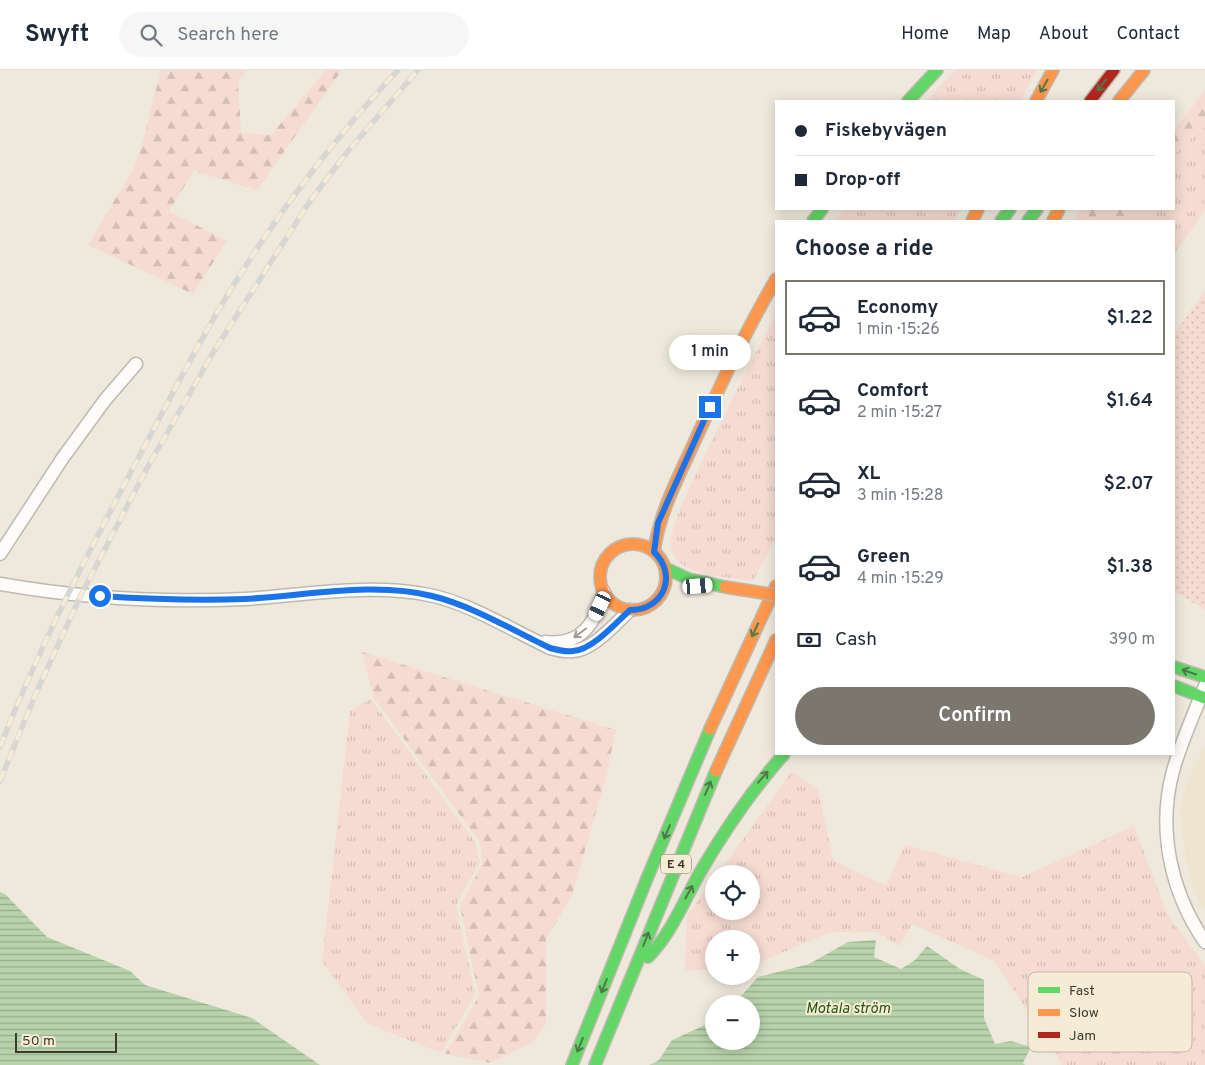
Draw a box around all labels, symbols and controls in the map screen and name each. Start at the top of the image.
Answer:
search box [119,12,469,57]
text: Swyft [25,20,89,50]
icon: search [137,21,165,49]
text: Search here [177,23,279,47]
text: Home [901,23,949,46]
text: Map [977,23,1011,46]
text: About [1039,23,1088,46]
text: Contact [1116,23,1180,46]
one-way arrow [1039,78,1049,92]
one-way arrow [1097,78,1107,92]
text: Fiskebyvägen [825,119,947,143]
text: Drop-off [825,168,900,192]
text: Choose a ride [795,236,933,263]
icon: car [797,295,842,340]
text: Economy [857,296,938,320]
text: $1.22 [1106,306,1153,330]
text: 1 min · 15:26 [857,320,940,340]
callout: 1 min [669,334,751,370]
text: 1 min [691,342,729,362]
icon: car [797,378,842,423]
text: Comfort [857,379,929,403]
text: $1.64 [1106,389,1153,413]
route end [699,396,721,418]
text: 2 min · 15:27 [857,403,942,423]
icon: car [797,461,842,506]
text: XL [857,462,880,486]
text: $2.07 [1103,472,1153,496]
text: 3 min · 15:28 [857,486,944,506]
icon: car [797,544,842,589]
text: Green [857,545,910,569]
text: $1.38 [1106,555,1153,579]
text: 4 min · 15:29 [857,569,944,589]
car [682,577,713,595]
route start [89,585,111,607]
car [586,589,613,623]
one-way arrow [750,622,760,637]
icon: cash [795,626,823,654]
one-way arrow [574,628,587,639]
text: Cash [835,628,877,652]
text: 390 m [1109,630,1155,650]
one-way arrow [1182,667,1198,676]
button: Confirm [795,687,1155,745]
one-way arrow [758,770,769,783]
one-way arrow [704,781,714,796]
one-way arrow [661,824,671,839]
road number: E 4 [661,854,691,874]
map controls [705,865,760,1050]
button: locate [705,865,760,920]
one-way arrow [685,885,695,900]
button: + [705,930,760,985]
one-way arrow [643,931,652,946]
legend [1028,972,1192,1052]
one-way arrow [599,978,608,994]
text: Fast [1069,983,1095,1000]
button: − [705,995,760,1050]
water label: Motala ström [806,1000,891,1019]
text: Slow [1069,1005,1099,1022]
text: Jam [1069,1028,1096,1045]
scale bar [15,1030,118,1053]
text: 50 m [22,1033,55,1050]
one-way arrow [575,1037,585,1052]

